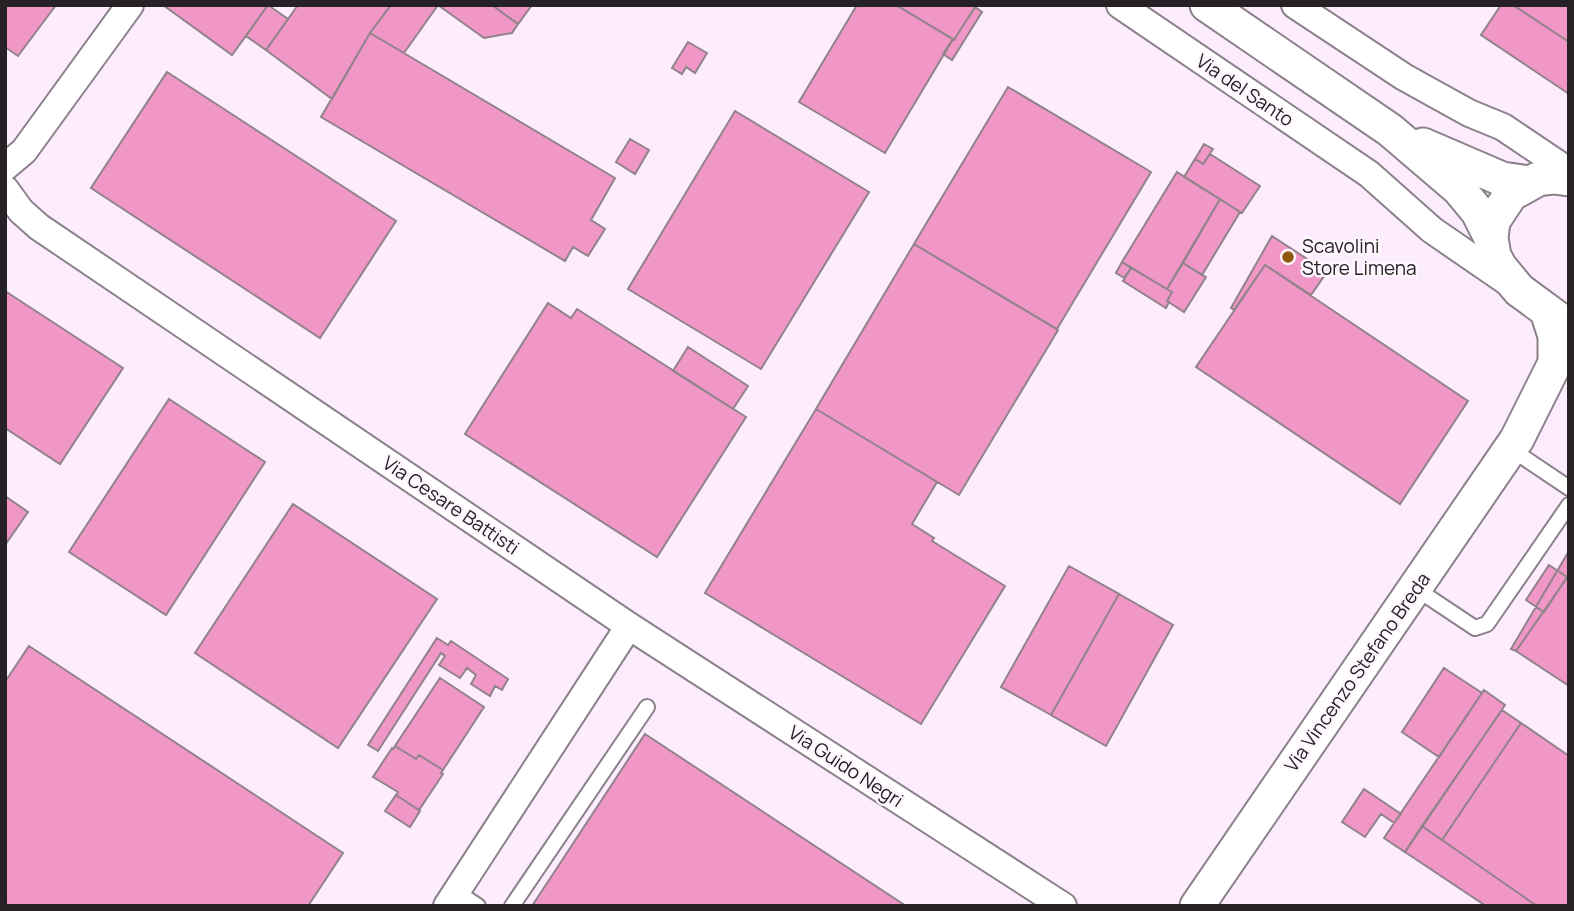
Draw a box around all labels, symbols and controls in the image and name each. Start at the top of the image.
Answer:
street label: Via del Santo [1191,48,1299,132]
place label: Scavolini Store Limena [1302,233,1417,281]
marker: Scavolini Store Limena [1280,249,1296,265]
street label: Via Cesare Battisti [378,450,524,560]
street label: Via Vincenzo Stefano Breda [1278,567,1436,777]
street label: Via Guido Negri [784,719,908,813]

